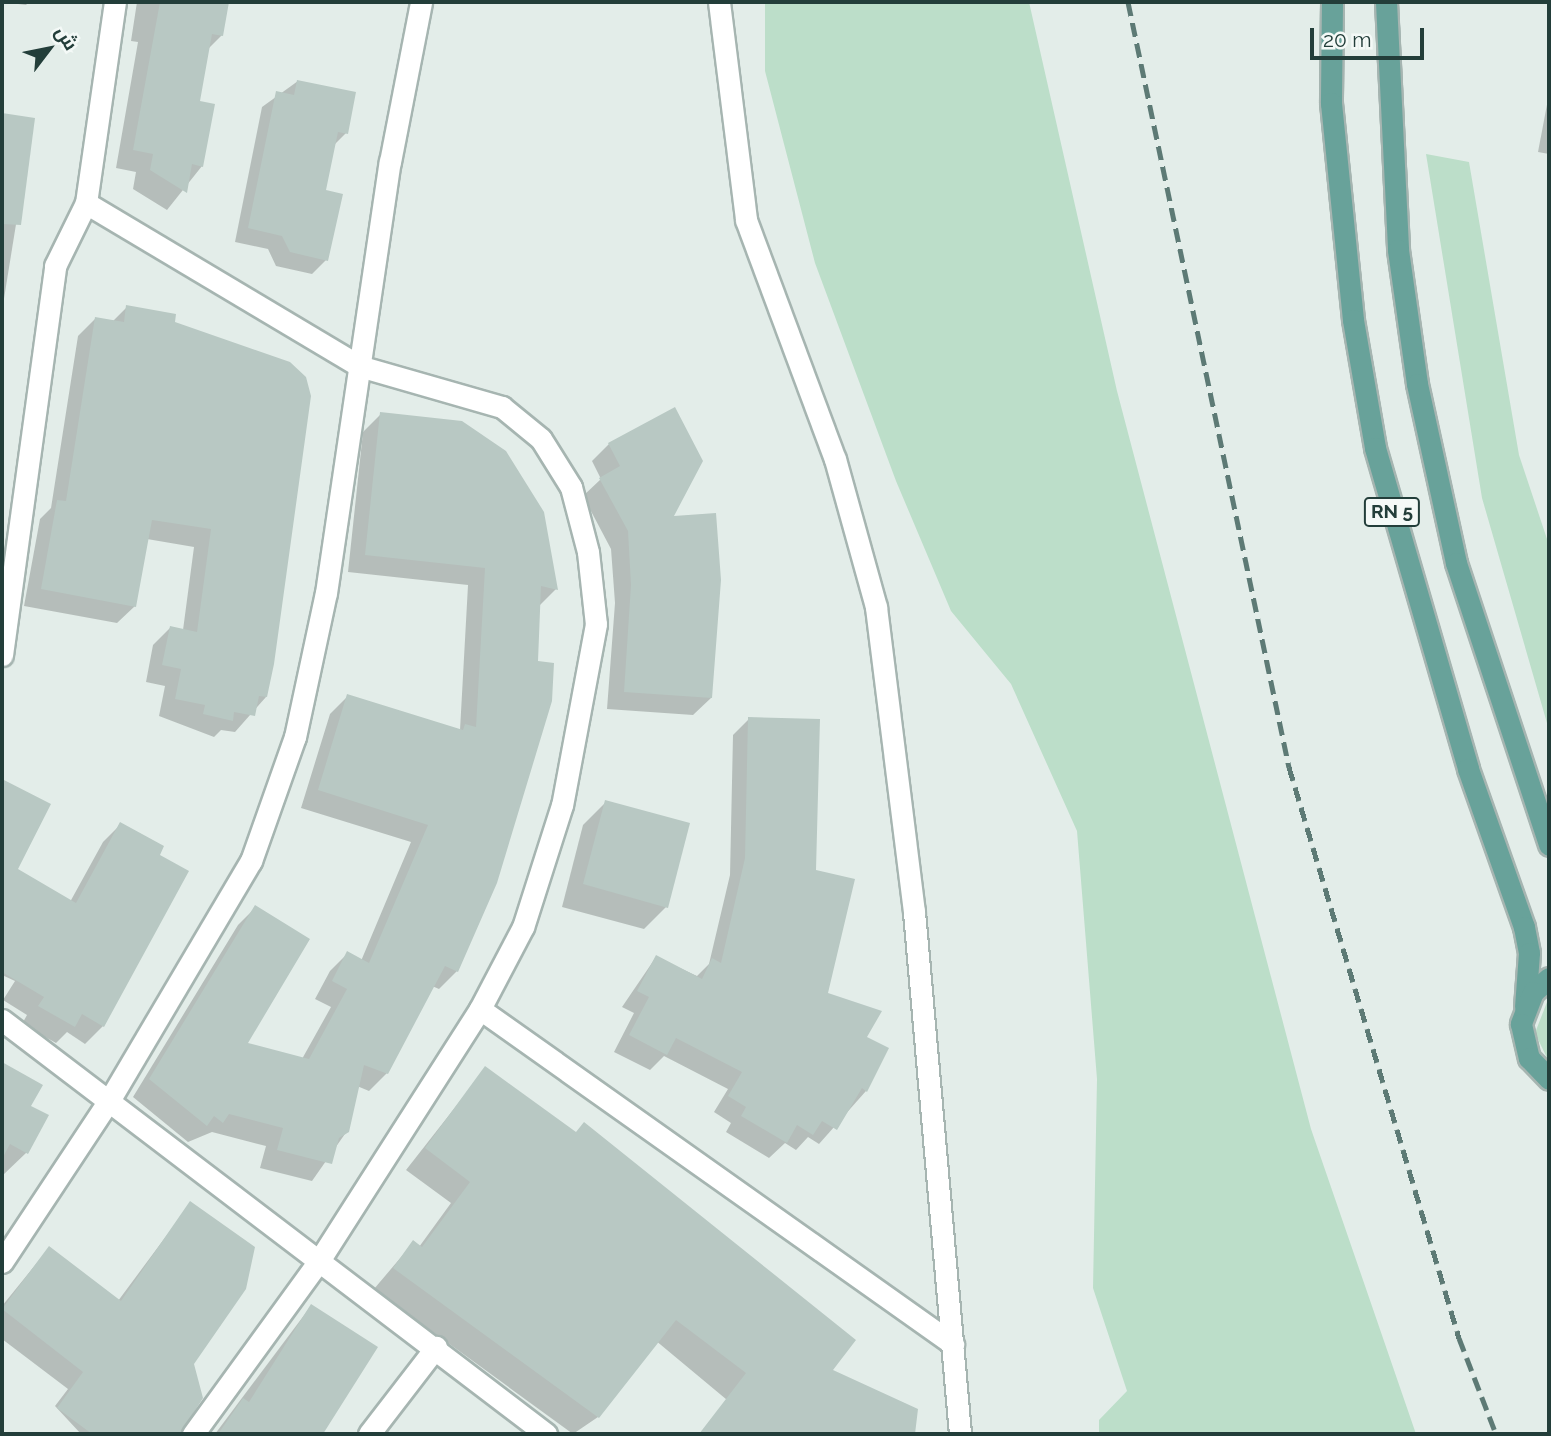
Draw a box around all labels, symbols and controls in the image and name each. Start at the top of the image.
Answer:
north arrow [14,14,84,84]
scale bar [1313,14,1427,58]
text: ش [51,22,83,54]
text: 20 m [1323,27,1371,52]
road number: RN 5 [1362,496,1422,527]

